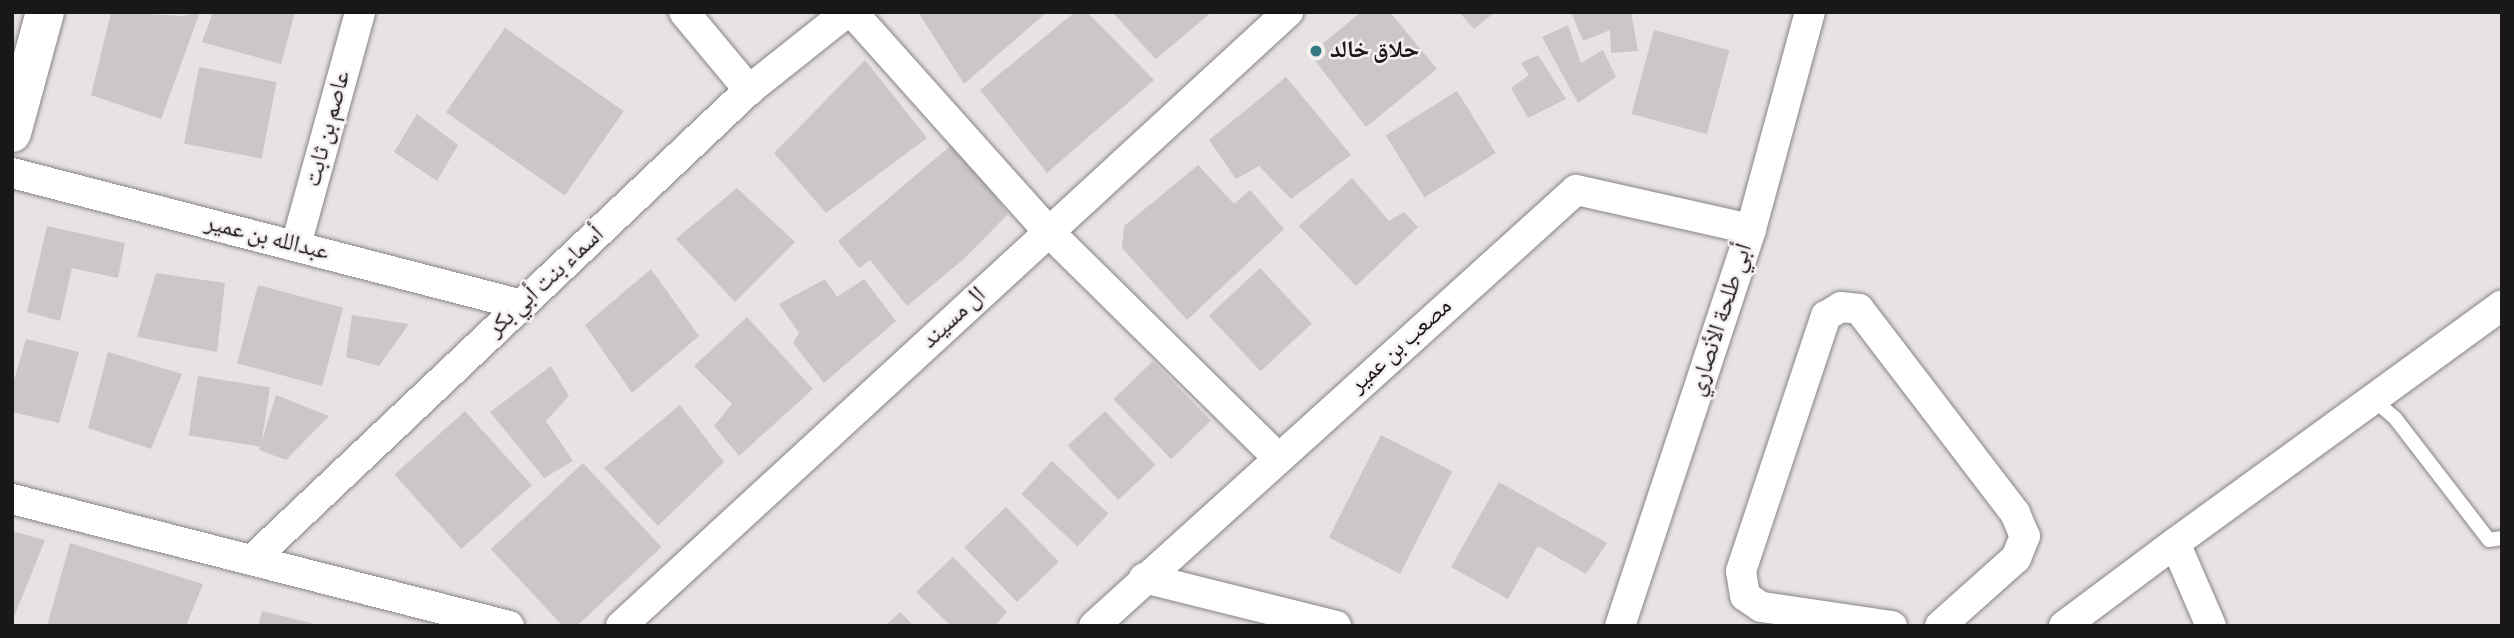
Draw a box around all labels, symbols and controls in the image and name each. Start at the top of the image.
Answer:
place label: حلاق خالد [1330,37,1419,65]
marker: حلاق خالد [1308,43,1324,59]
street label: عاصم بن ثابت [299,68,357,190]
street label: عبدالله بن عمير [202,209,332,267]
street label: أسماء بنت أبي بكر [482,221,610,343]
street label: أبي طلحة الأنصاري [1683,240,1759,400]
street label: ال مسيند [916,281,992,355]
street label: مصعب بن عمير [1344,292,1458,400]

